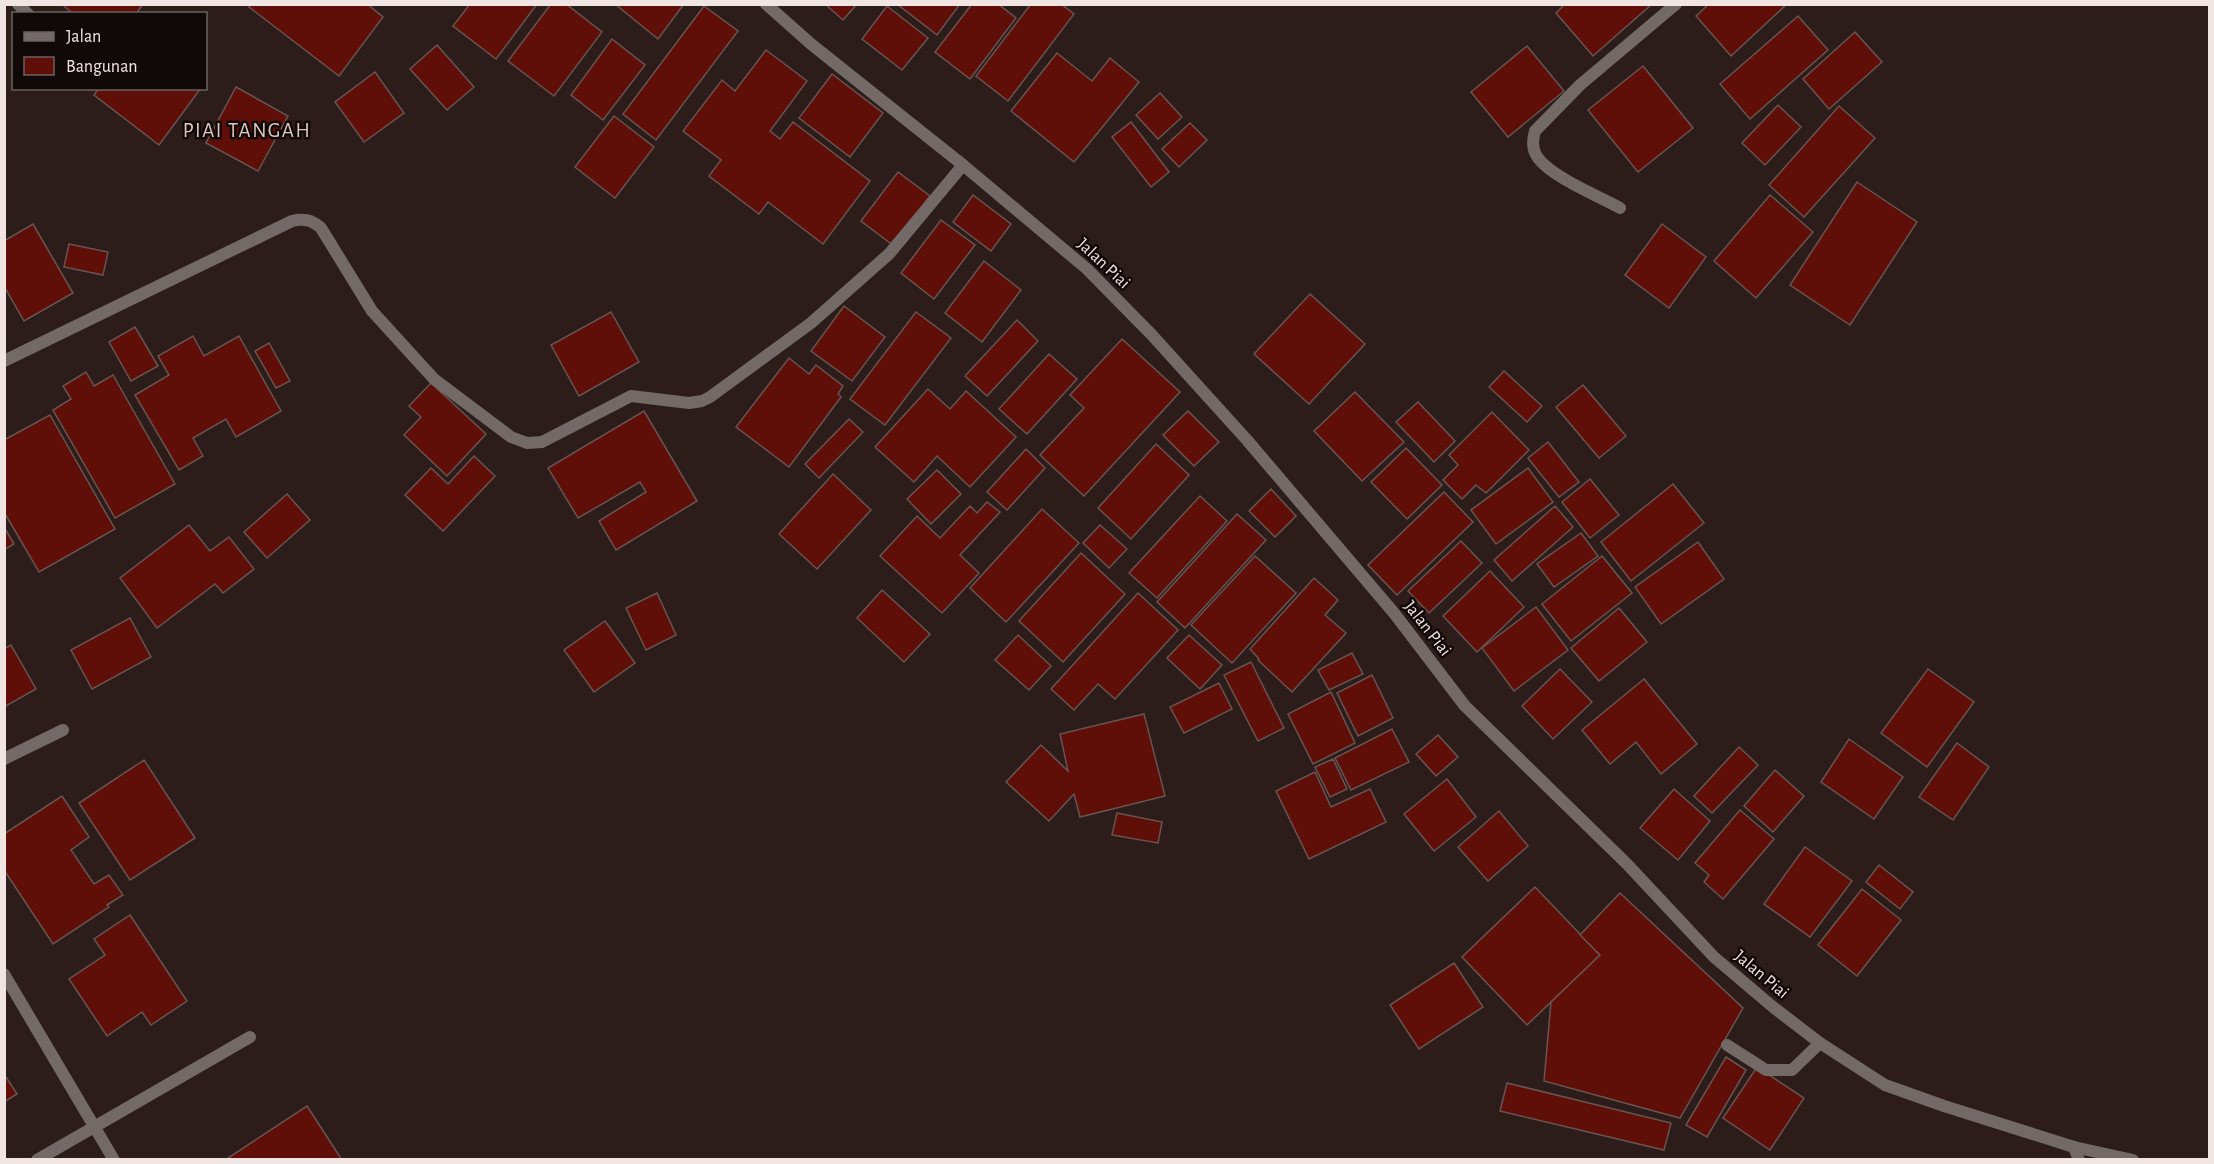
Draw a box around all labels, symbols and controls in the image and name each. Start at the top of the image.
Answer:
legend [12,12,207,90]
text: Jalan [66,28,101,46]
text: Bangunan [66,58,138,76]
district label: PIAI TANGAH [183,120,311,141]
street label: Jalan Piai [1073,235,1133,292]
street label: Jalan Piai [1400,598,1454,660]
street label: Jalan Piai [1731,947,1792,1002]

